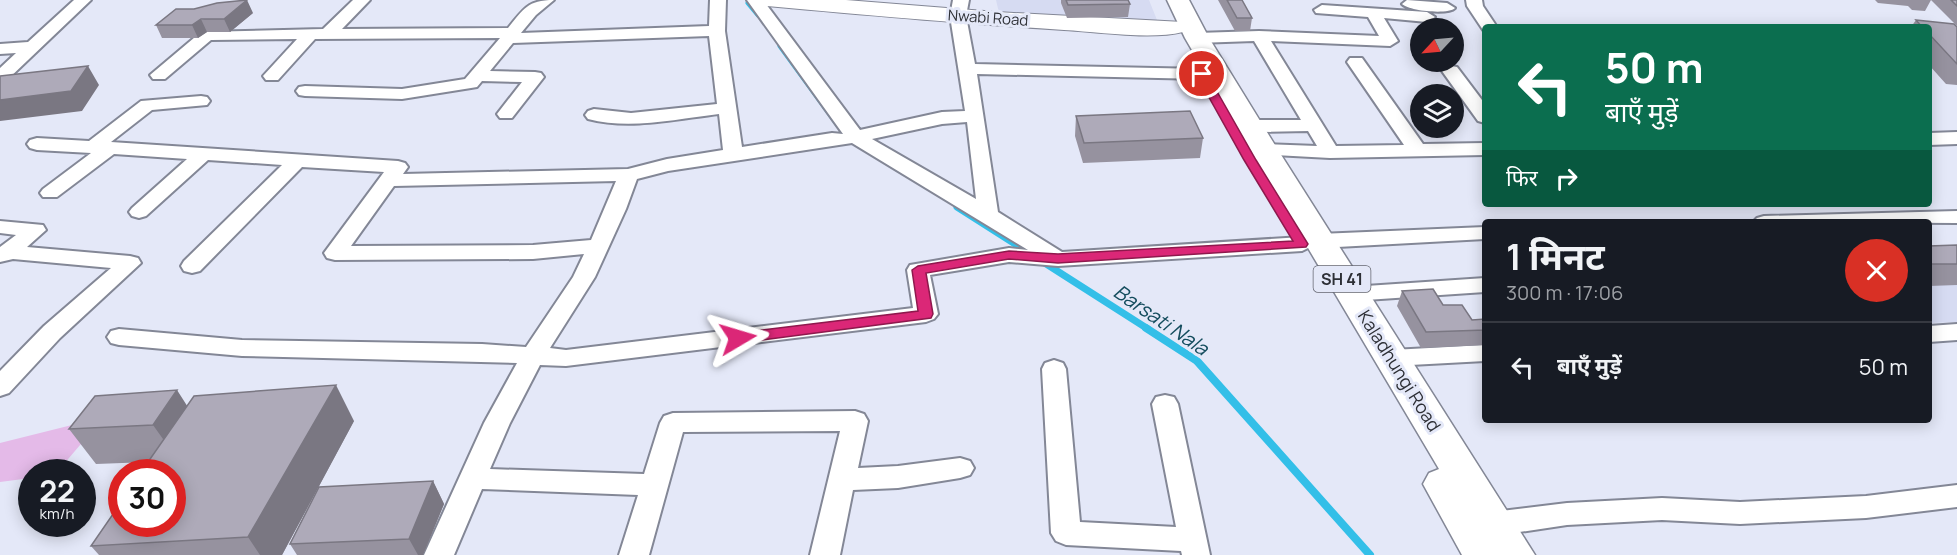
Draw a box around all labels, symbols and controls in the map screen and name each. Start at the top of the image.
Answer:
street label: Nwabi Road [947,4,1029,31]
north arrow [1410,18,1464,72]
map controls [1410,18,1464,138]
text: 50 m [1605,38,1703,96]
pin [1176,48,1227,99]
icon: left [1506,48,1584,126]
icon: arrive [1185,57,1218,90]
button: layers [1410,84,1464,138]
text: बाएँ मुड़ें [1605,93,1678,130]
icon: right [1550,162,1583,195]
text: फिर [1506,163,1538,193]
text: 1 मिनट [1506,232,1605,281]
button: close [1845,239,1908,302]
road number: SH 41 [1314,266,1370,292]
water label: Barsati Nala [1109,278,1215,362]
text: 300 m · 17:06 [1506,279,1623,306]
street label: Kaladhungi Road [1353,305,1447,436]
position arrow [706,306,770,370]
icon: left [1506,351,1539,384]
text: बाएँ मुड़ें [1557,351,1622,381]
text: 50 m [1859,352,1908,382]
speed limit sign: 30 [108,459,186,537]
text: 22 [39,470,75,511]
text: km/h [40,503,74,524]

